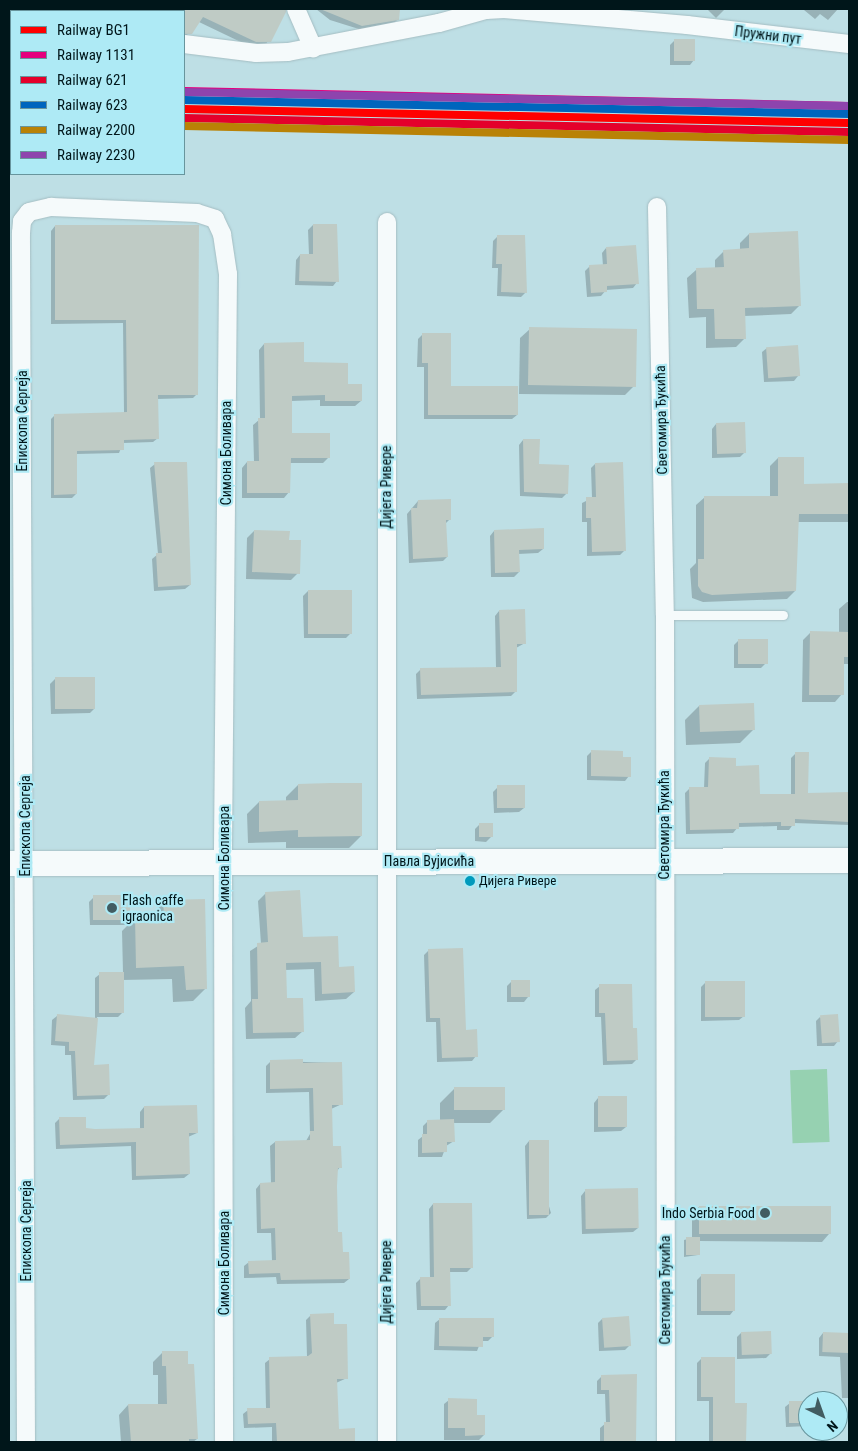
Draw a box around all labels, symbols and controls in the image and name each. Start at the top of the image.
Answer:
legend [10,10,185,175]
text: Railway BG1 [57,21,130,39]
street label: Пружни пут [734,23,802,47]
text: Railway 1131 [57,46,135,64]
text: Railway 621 [57,71,128,89]
text: Railway 623 [57,96,128,114]
text: Railway 2200 [57,121,135,139]
text: Railway 2230 [57,146,135,164]
street label: Светомира Ђукића [652,365,670,475]
street label: Епископа Сергеја [14,370,30,472]
street label: Симона Боливара [218,401,234,505]
street label: Дијега Ривере [378,445,394,529]
street label: Светомира Ђукића [656,770,672,880]
street label: Епископа Сергеја [17,775,33,877]
street label: Симона Боливара [216,806,232,910]
street label: Павла Вујисића [384,853,474,869]
place label: Дијега Ривере [479,873,556,889]
marker: Дијега Ривере [465,876,475,886]
place label: Flash caffe igraonica [122,892,183,924]
marker: Flash caffe igraonica [106,902,118,914]
street label: Епископа Сергеја [18,1180,34,1282]
place label: Indo Serbia Food [662,1205,755,1221]
marker: Indo Serbia Food [759,1207,771,1219]
street label: Симона Боливара [216,1211,232,1315]
street label: Светомира Ђукића [657,1235,673,1345]
street label: Дијега Ривере [378,1240,394,1324]
north arrow [798,1391,848,1441]
text: N [824,1418,841,1435]

